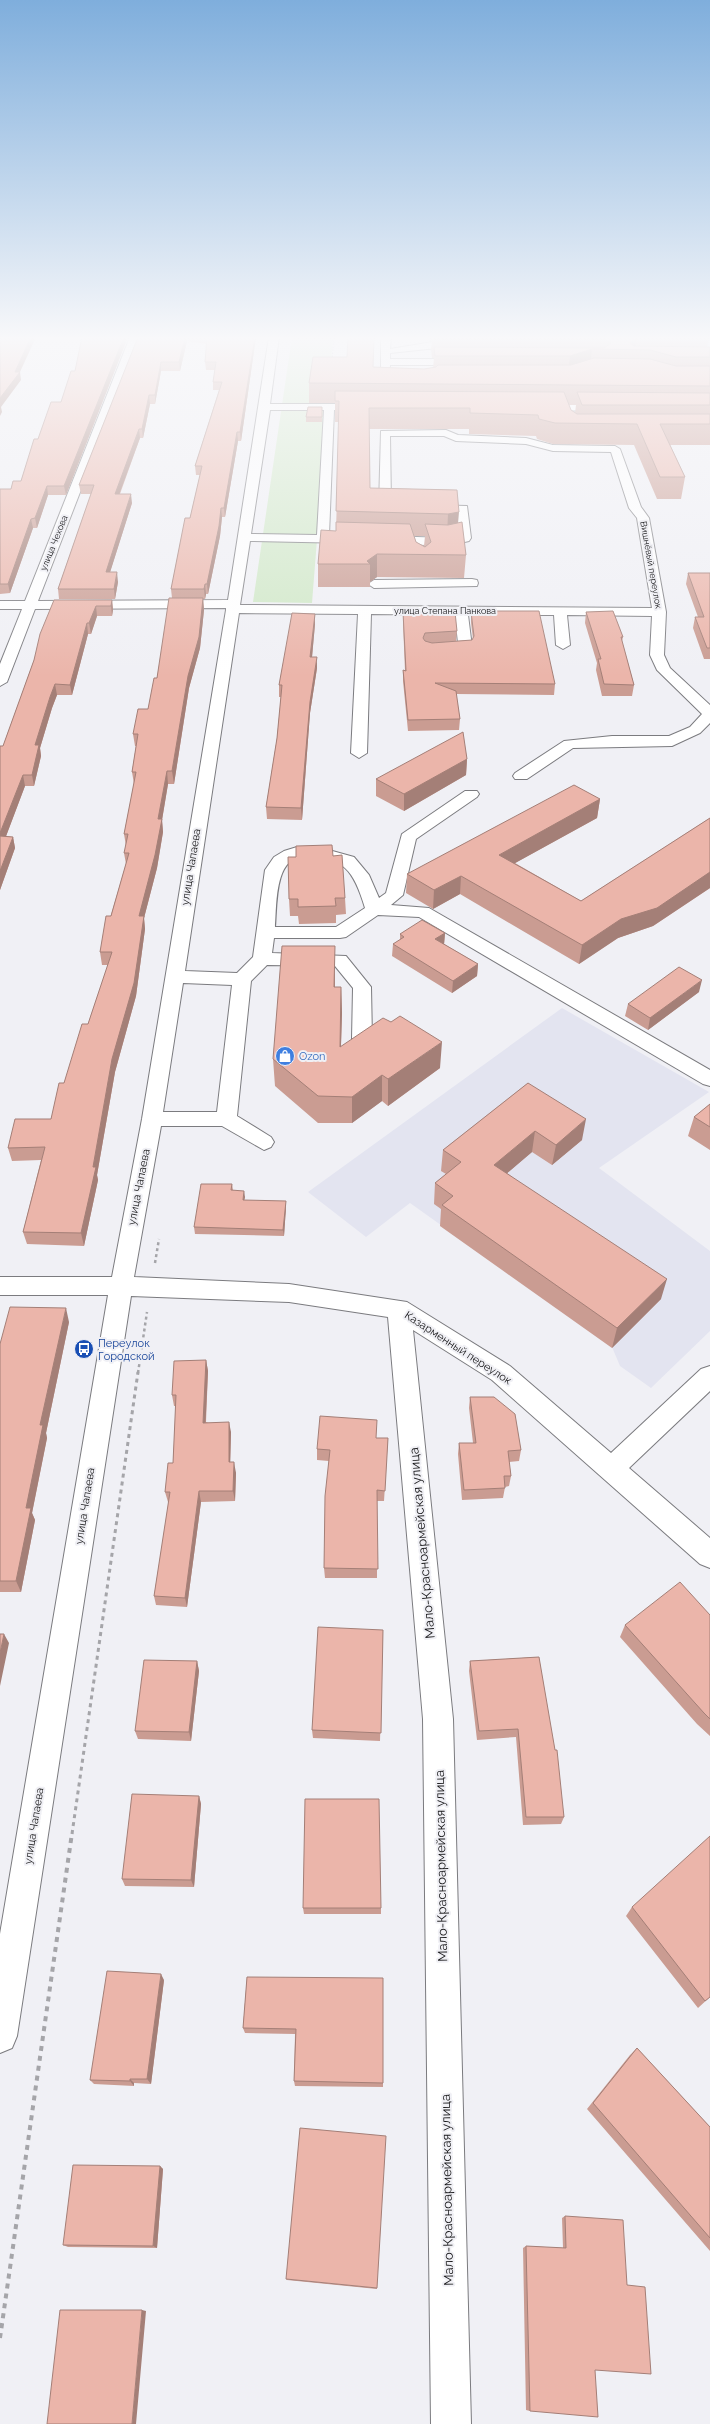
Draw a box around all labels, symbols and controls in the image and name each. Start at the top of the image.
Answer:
street label: улица Чехова [38,514,70,572]
street label: Вишнёвый переулок [638,520,664,610]
street label: улица Степана Панкова [394,606,496,616]
street label: улица Чапаева [179,828,203,906]
shop icon: Ozon [274,1045,296,1067]
place label: Ozon [299,1050,326,1063]
street label: улица Чапаева [125,1148,153,1226]
street label: Казарменный переулок [402,1309,514,1388]
place label: Переулок Городской [98,1337,154,1363]
bus stop icon: Переулок Городской [73,1338,95,1360]
street label: Мало-Красноармейская улица [406,1447,438,1639]
street label: улица Чапаева [73,1467,97,1545]
street label: Мало-Красноармейская улица [432,1770,450,1962]
street label: улица Чапаева [22,1787,46,1865]
street label: Мало-Красноармейская улица [438,2094,456,2286]

